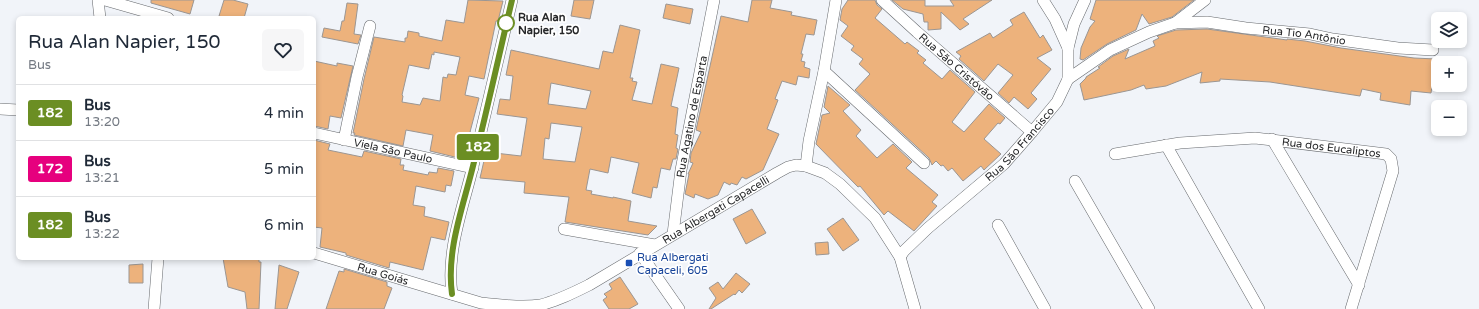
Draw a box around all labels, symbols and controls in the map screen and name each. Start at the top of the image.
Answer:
place label: Rua Alan Napier, 150 [518,11,579,38]
map controls [1431,12,1467,136]
button: layers [1431,12,1467,48]
marker: Rua Alan Napier, 150 [497,14,515,32]
street label: Rua Tio Antônio [1262,24,1347,48]
button: heart [262,29,304,71]
text: Rua Alan Napier, 150 [28,31,221,53]
street label: Rua São Cristóvão [916,31,997,103]
street label: Rua Agatino de Esparta [674,54,710,178]
button: + [1431,56,1467,92]
text: Bus [28,57,51,73]
text: Bus [84,96,111,114]
button: − [1431,100,1467,136]
text: 182 [37,104,63,121]
text: 4 min [264,104,304,122]
street label: Rua São Francisco [983,104,1057,184]
text: 13:20 [84,114,120,130]
line badge: 182 [455,134,501,160]
street label: Rua dos Eucaliptos [1281,135,1381,160]
street label: Viela São Paulo [352,136,434,166]
text: 182 [465,138,491,155]
text: Bus [84,152,111,170]
text: 172 [37,160,63,177]
text: 5 min [264,160,304,178]
text: 13:21 [84,170,120,186]
street label: Rua Albergati Capacelli [660,173,772,247]
text: Bus [84,208,111,226]
text: 182 [37,216,63,233]
text: 6 min [264,216,304,234]
text: 13:22 [84,226,120,242]
place label: Rua Albergati Capaceli, 605 [637,251,709,277]
marker: Rua Albergati Capaceli, 605 [624,258,634,268]
street label: Rua Goiás [356,260,410,288]

